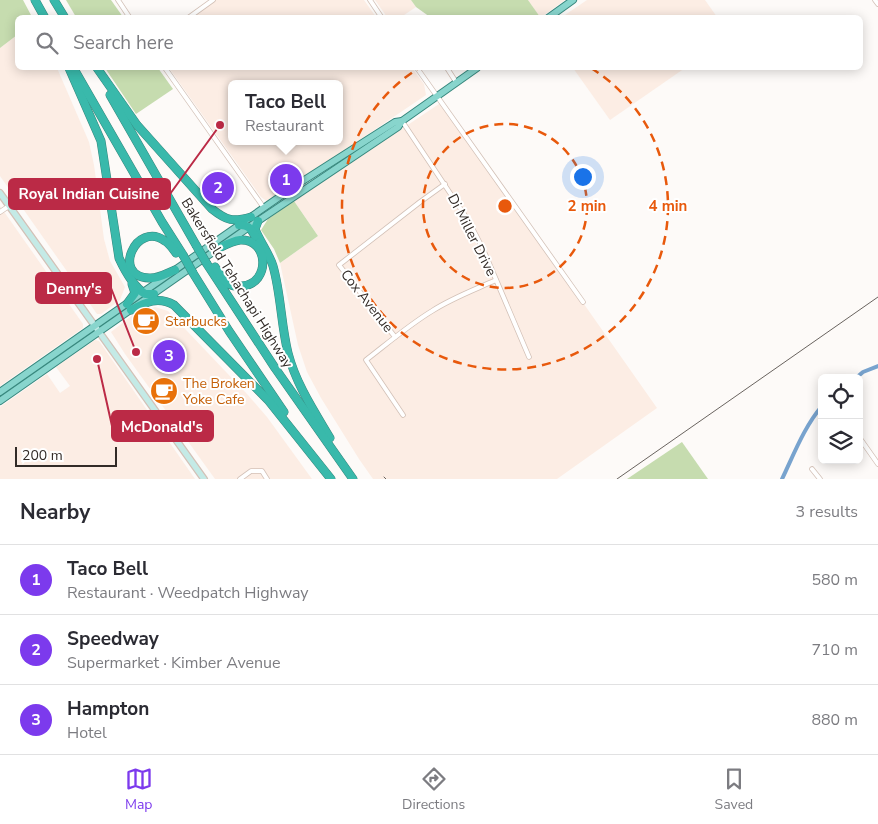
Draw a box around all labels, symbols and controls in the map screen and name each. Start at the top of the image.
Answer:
search box [15,15,863,70]
icon: search [33,29,61,57]
text: Search here [73,30,174,56]
popup [228,80,343,145]
text: Taco Bell [245,89,326,115]
text: Restaurant [245,115,324,137]
pin: 1 [270,161,302,199]
your location [570,164,596,190]
pin: 2 [202,169,234,207]
callout: Royal Indian Cuisine [9,179,170,209]
text: Royal Indian Cuisine [19,184,159,204]
street label: Di Miller Drive [443,191,501,279]
street label: Bakersfield Tehachapi Highway [177,194,298,372]
text: 2 min [568,196,606,216]
text: 4 min [649,196,687,216]
centre of rings [496,197,514,215]
street label: Cox Avenue [336,266,398,336]
callout: Denny's [36,273,111,303]
text: Denny's [46,279,102,299]
cafe icon: Starbucks [131,306,161,336]
place label: Starbucks [165,312,227,331]
pin: 3 [153,337,185,375]
place label: The Broken Yoke Cafe [182,374,255,409]
map controls [818,374,863,464]
button: locate [818,374,863,419]
cafe icon: The Broken Yoke Cafe [149,376,179,406]
callout: McDonald's [112,411,213,441]
text: McDonald's [121,417,203,437]
button: layers [818,419,863,464]
scale bar [15,444,118,467]
text: 200 m [22,446,63,465]
text: Nearby [20,498,90,526]
text: 3 results [796,501,858,523]
text: Taco Bell [67,556,148,582]
text: 1 [31,569,41,591]
text: 580 m [811,569,858,591]
text: Restaurant · Weedpatch Highway [67,582,309,604]
text: Speedway [67,626,159,652]
text: 2 [31,639,41,661]
text: 710 m [811,639,858,661]
text: Supermarket · Kimber Avenue [67,652,281,674]
text: Hampton [67,696,149,722]
text: 3 [31,709,41,731]
text: 880 m [811,709,858,731]
text: Hotel [67,722,107,744]
tab: Map [125,765,153,814]
tab: Directions [402,765,465,814]
tab: Saved [715,765,753,814]

